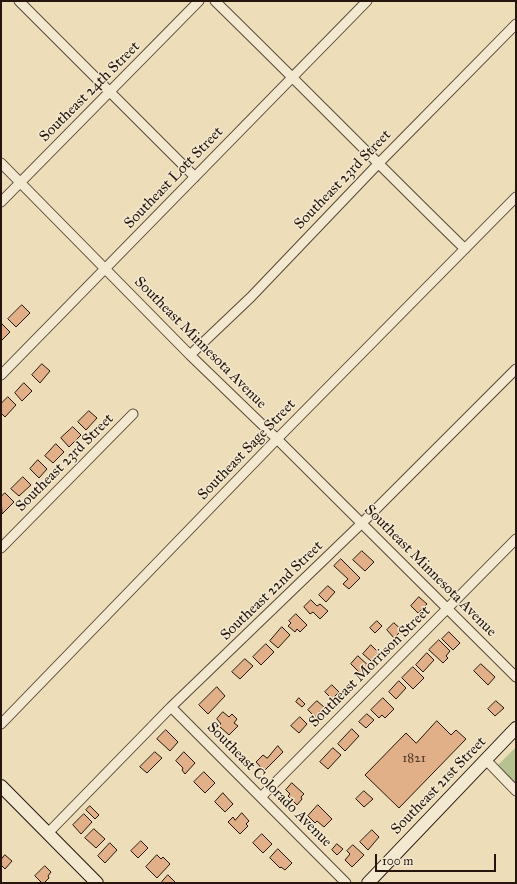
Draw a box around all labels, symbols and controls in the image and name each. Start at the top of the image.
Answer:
street label: Southeast 24th Street [36,38,144,146]
street label: Southeast Lott Street [121,123,227,233]
street label: Southeast 23rd Street [291,126,395,234]
street label: Southeast Minnesota Avenue [130,273,270,413]
street label: Southeast Sage Street [194,396,300,504]
street label: Southeast 23rd Street [12,410,118,516]
street label: Southeast Minnesota Avenue [360,501,500,641]
street label: Southeast 22nd Street [217,538,327,644]
street label: Southeast Morrison Street [305,602,435,732]
street label: Southeast Colorado Avenue [203,719,335,851]
street label: Southeast 21st Street [388,733,490,839]
house number: 1821 [402,751,426,767]
scale bar [377,846,498,872]
text: 100 m [382,854,413,868]

